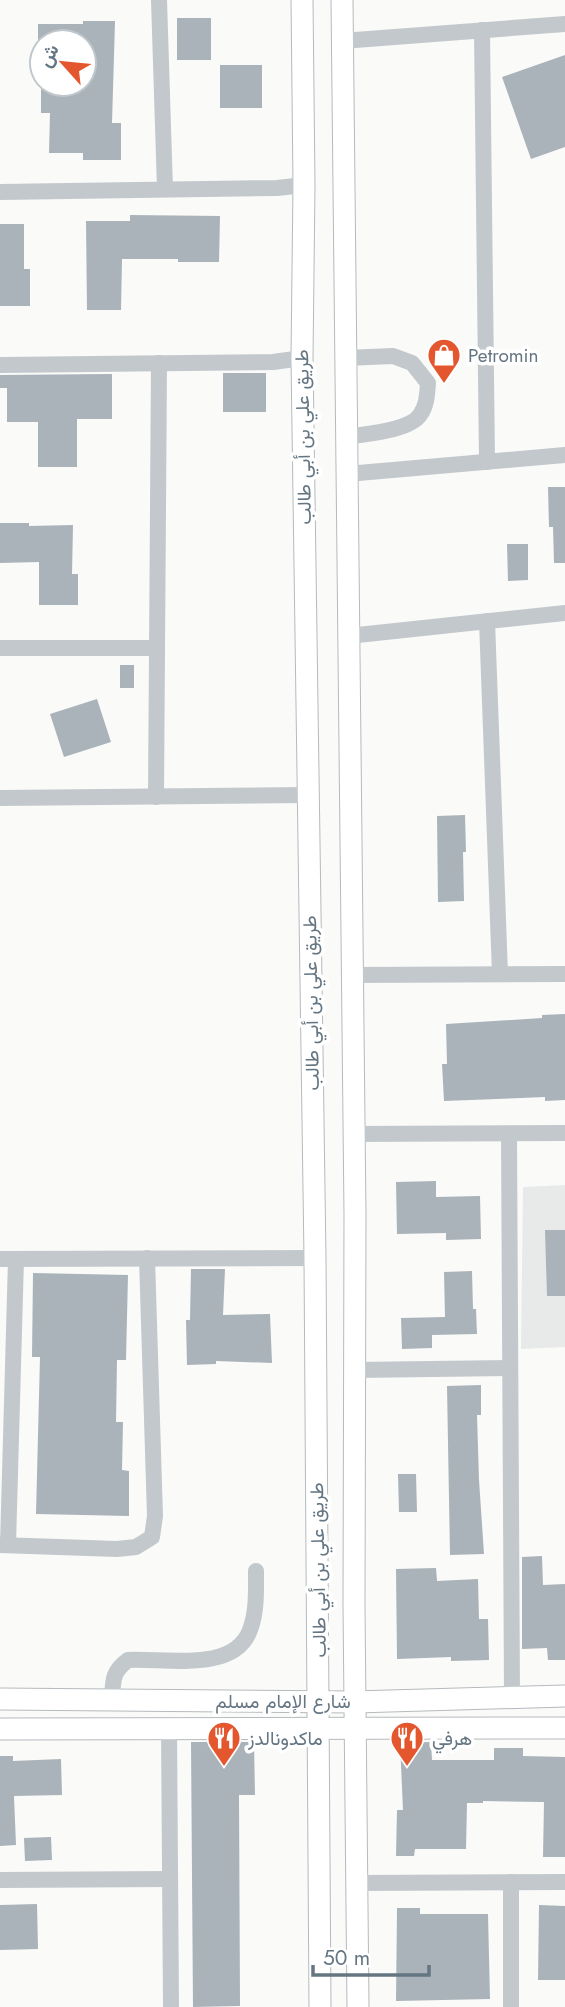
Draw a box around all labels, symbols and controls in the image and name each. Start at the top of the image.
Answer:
north arrow [28,28,98,98]
text: ش [31,39,66,72]
shop icon: Petromin [425,336,463,385]
place label: Petromin [468,342,539,369]
street label: طريق علي بن أبي طالب [288,349,320,525]
street label: طريق علي بن أبي طالب [296,915,328,1091]
street label: طريق علي بن أبي طالب [303,1482,335,1658]
street label: شارع الإمام مسلم [215,1688,351,1715]
restaurant icon: ماكدونالدز [205,1719,243,1768]
restaurant icon: هرفي [388,1719,426,1768]
place label: ماكدونالدز [247,1725,323,1752]
place label: هرفي [432,1725,472,1754]
scale bar [313,1934,428,1978]
text: 50 m [323,1943,370,1973]

